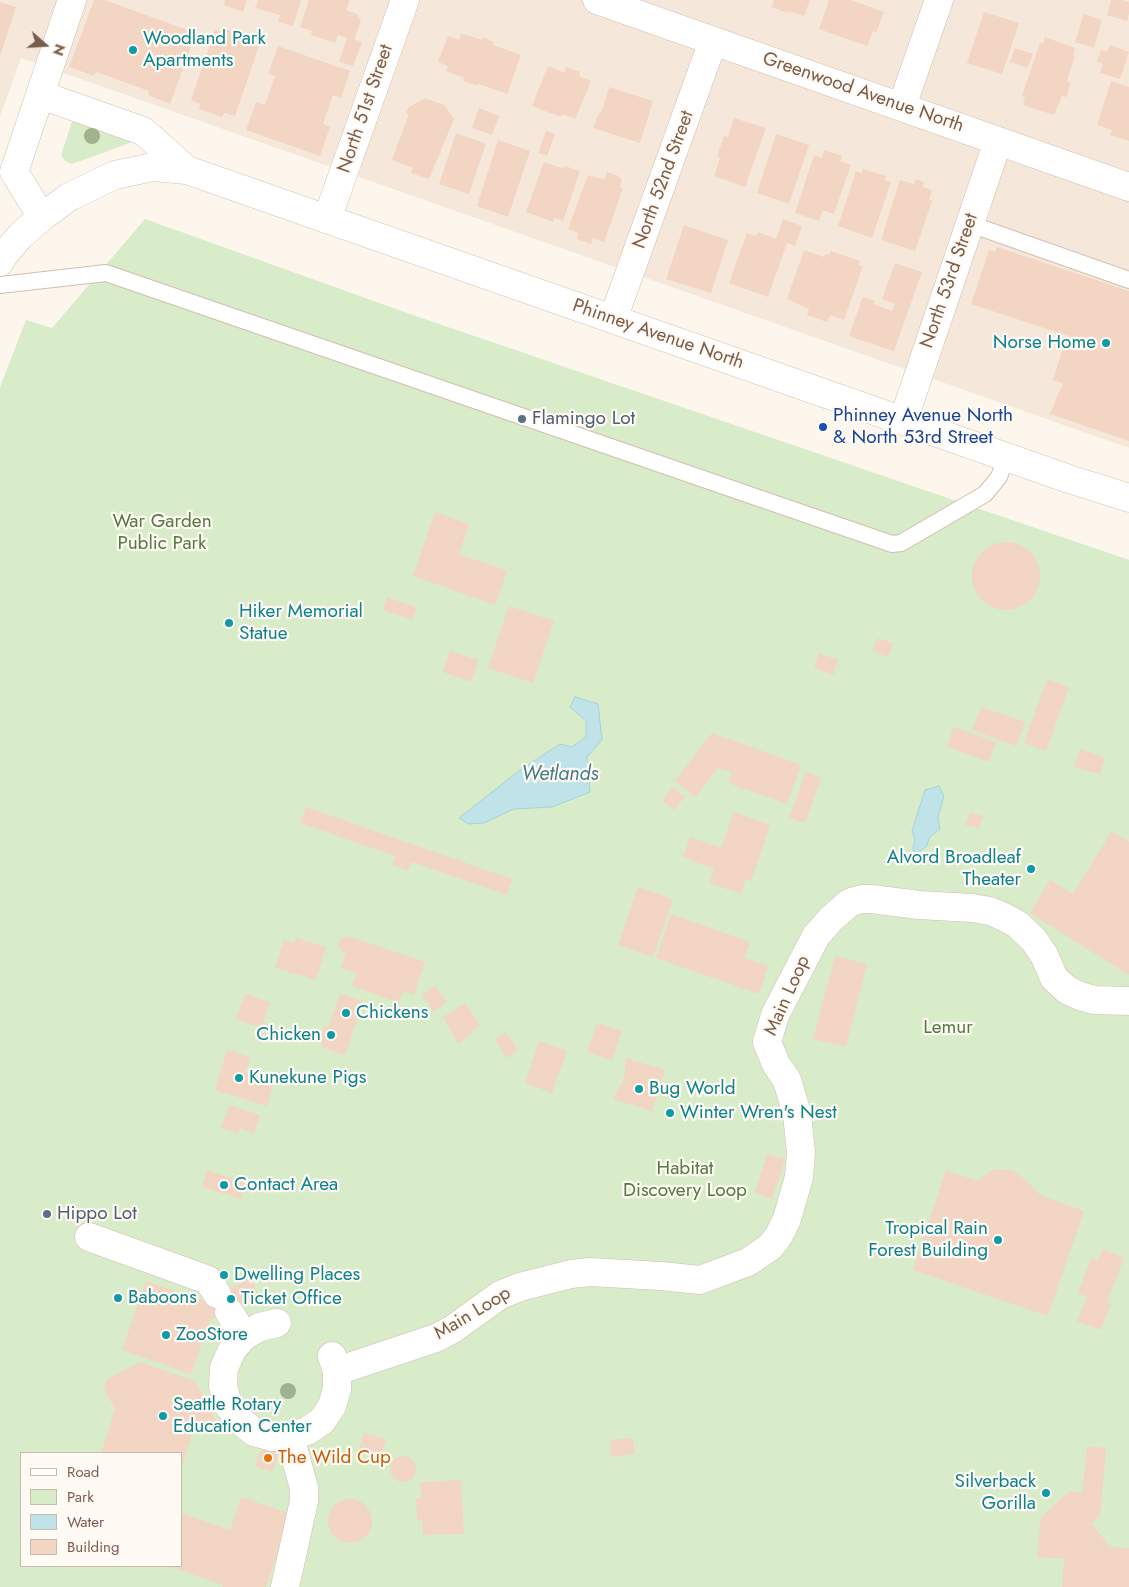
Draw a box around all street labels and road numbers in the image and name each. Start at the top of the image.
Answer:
street label: North 51st Street [333,42,399,176]
street label: Greenwood Avenue North [759,48,967,138]
street label: North 52nd Street [628,108,700,252]
street label: North 53rd Street [916,210,984,352]
street label: Phinney Avenue North [569,295,747,375]
street label: Main Loop [760,952,816,1040]
street label: Main Loop [431,1282,515,1346]

